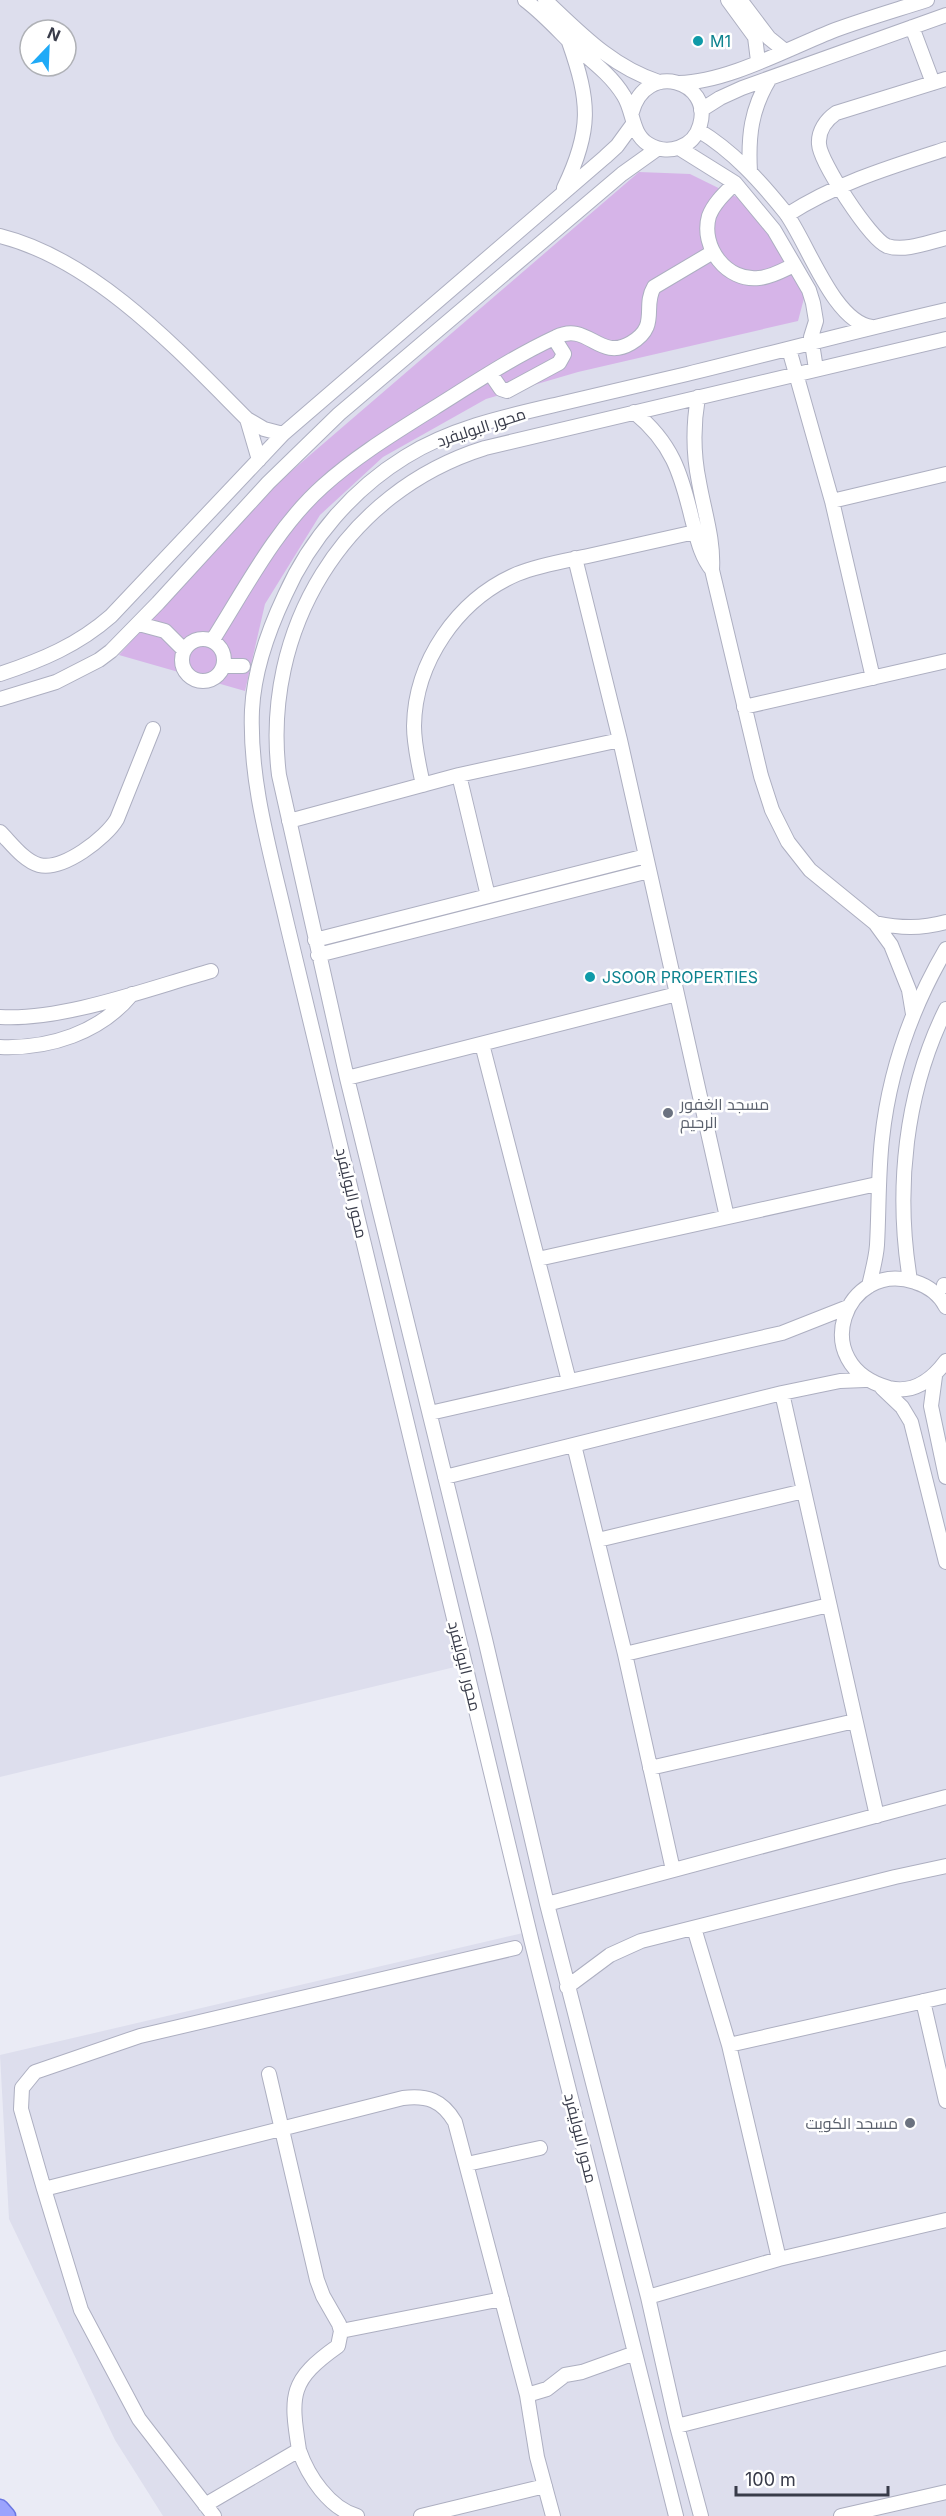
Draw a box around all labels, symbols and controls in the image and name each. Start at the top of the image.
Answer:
north arrow [18,18,78,78]
text: N [44,23,63,46]
place label: M1 [710,31,731,51]
marker: M1 [691,34,705,48]
street label: محور البوليفرد [434,403,528,451]
place label: JSOOR PROPERTIES [602,967,758,987]
marker: JSOOR PROPERTIES [583,970,597,984]
place label: مسجد الغفور الرحيم [679,1094,769,1134]
marker: مسجد الغفور الرحيم [661,1106,675,1120]
street label: محور البوليفرد [332,1146,372,1240]
street label: محور البوليفرد [444,1619,486,1713]
street label: محور البوليفرد [560,2091,602,2185]
place label: مسجد الكويت [805,2113,898,2133]
marker: مسجد الكويت [903,2116,917,2130]
scale bar [736,2459,888,2497]
text: 100 m [745,2469,796,2490]

